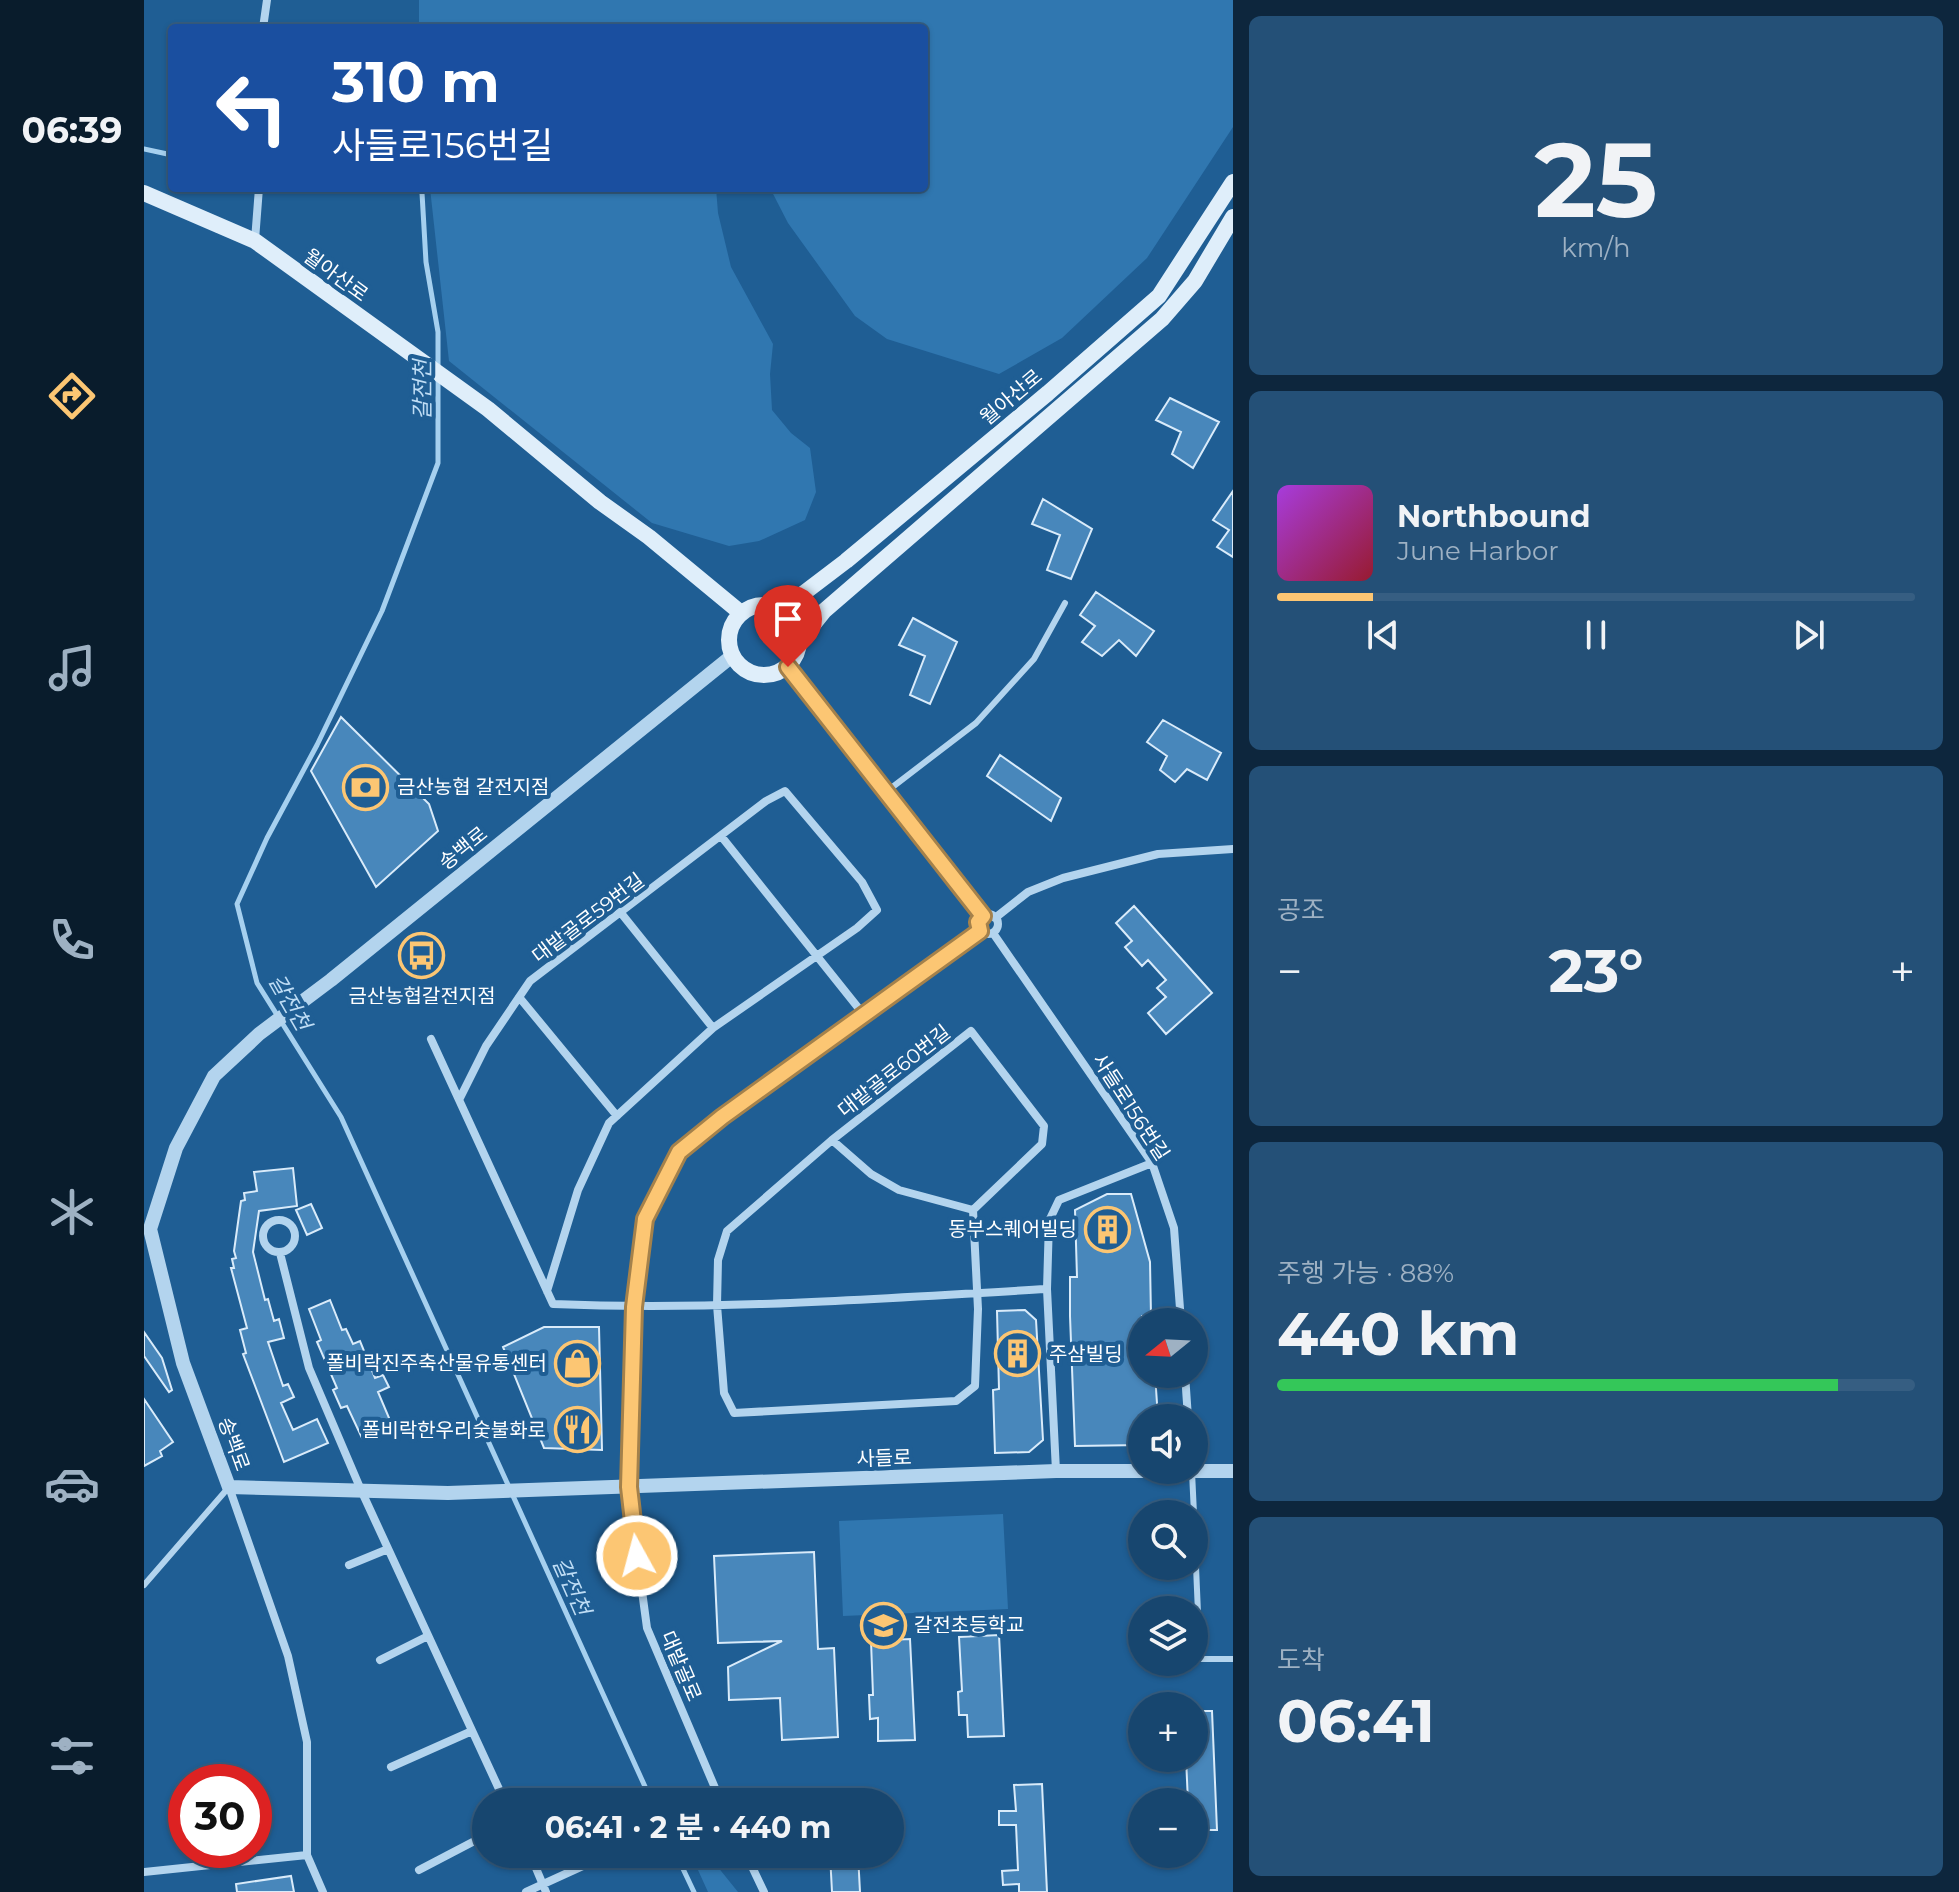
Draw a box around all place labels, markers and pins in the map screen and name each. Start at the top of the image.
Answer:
pin [754,585,822,667]
bank icon: 금산농협 갈전지점 [342,763,390,811]
place label: 금산농협 갈전지점 [397,775,549,799]
bus stop icon: 금산농협갈전지점 [398,932,446,980]
place label: 금산농협갈전지점 [348,984,496,1008]
building icon: 동부스퀘어빌딩 [1084,1205,1132,1253]
place label: 동부스퀘어빌딩 [948,1217,1077,1241]
building icon: 주삼빌딩 [994,1330,1042,1378]
shop icon: 폴비락진주축산물유통센터 [554,1339,602,1387]
place label: 주삼빌딩 [1049,1342,1123,1366]
place label: 폴비락진주축산물유통센터 [326,1351,547,1375]
restaurant icon: 폴비락한우리숯불화로 [553,1406,601,1454]
place label: 폴비락한우리숯불화로 [362,1418,546,1442]
school or university icon: 갈전초등학교 [859,1601,907,1649]
place label: 갈전초등학교 [914,1613,1024,1637]

